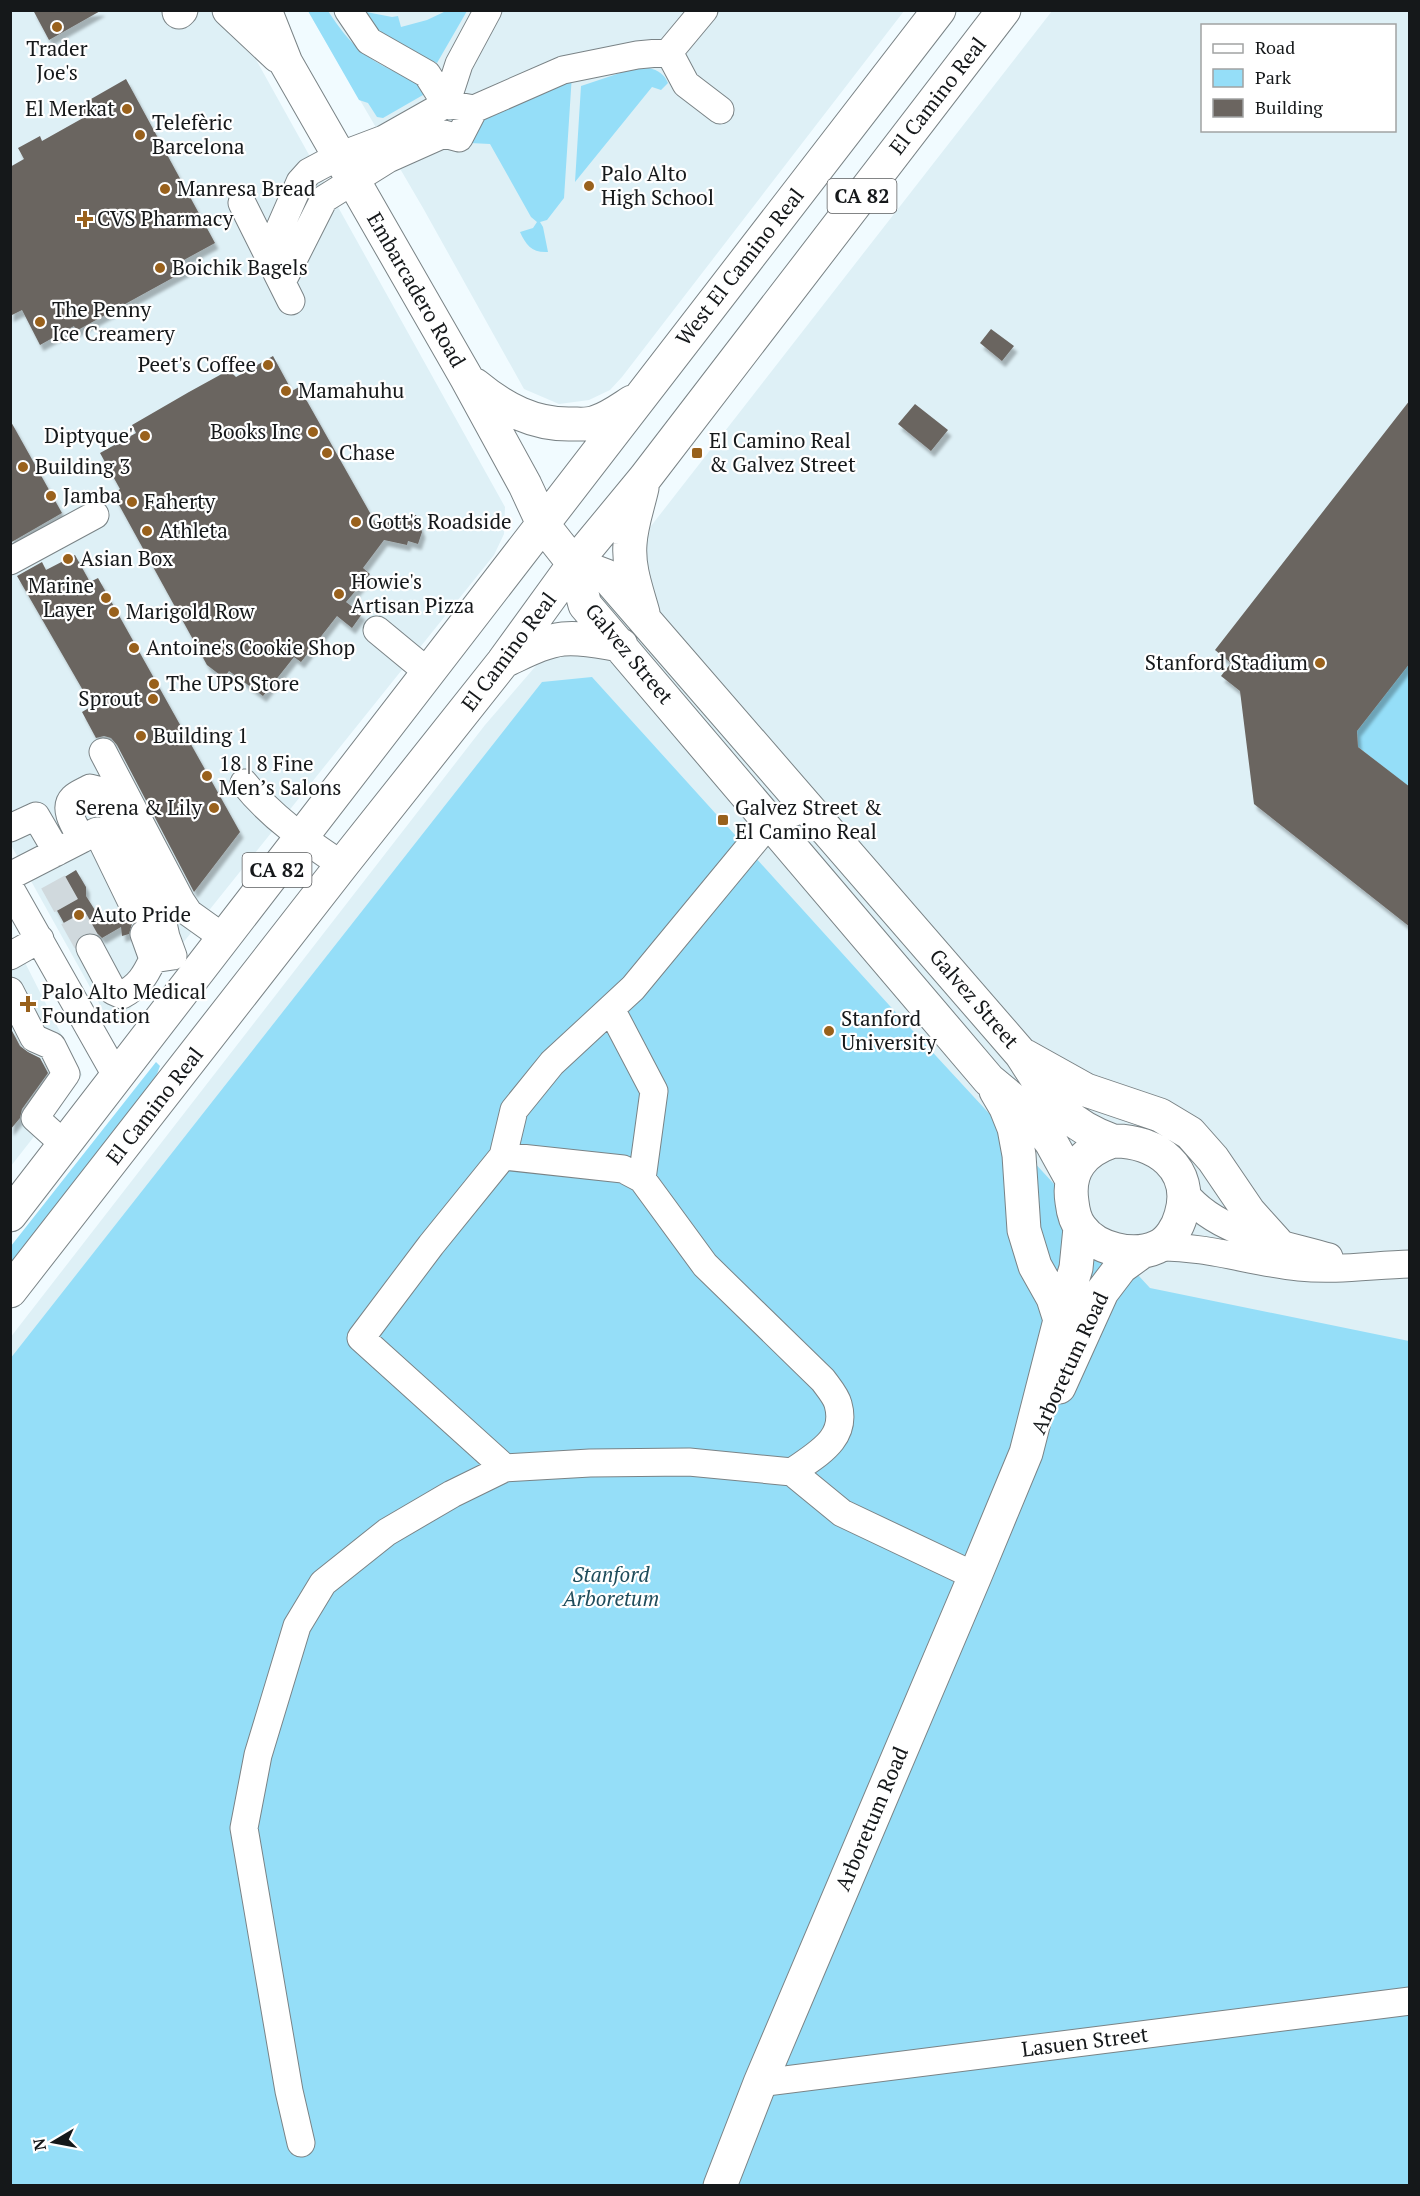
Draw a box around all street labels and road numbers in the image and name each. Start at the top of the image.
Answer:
street label: El Camino Real [883,31,992,160]
road number: CA 82 [828,179,896,213]
street label: West El Camino Real [669,182,810,351]
street label: Embarcadero Road [361,207,473,372]
street label: El Camino Real [454,586,562,716]
street label: Galvez Street [579,597,680,710]
road number: CA 82 [242,853,312,887]
street label: Galvez Street [924,943,1026,1054]
street label: El Camino Real [100,1041,209,1170]
street label: Arboretum Road [1024,1287,1114,1438]
street label: Arboretum Road [828,1742,914,1895]
street label: Lasuen Street [1020,2019,1150,2063]

